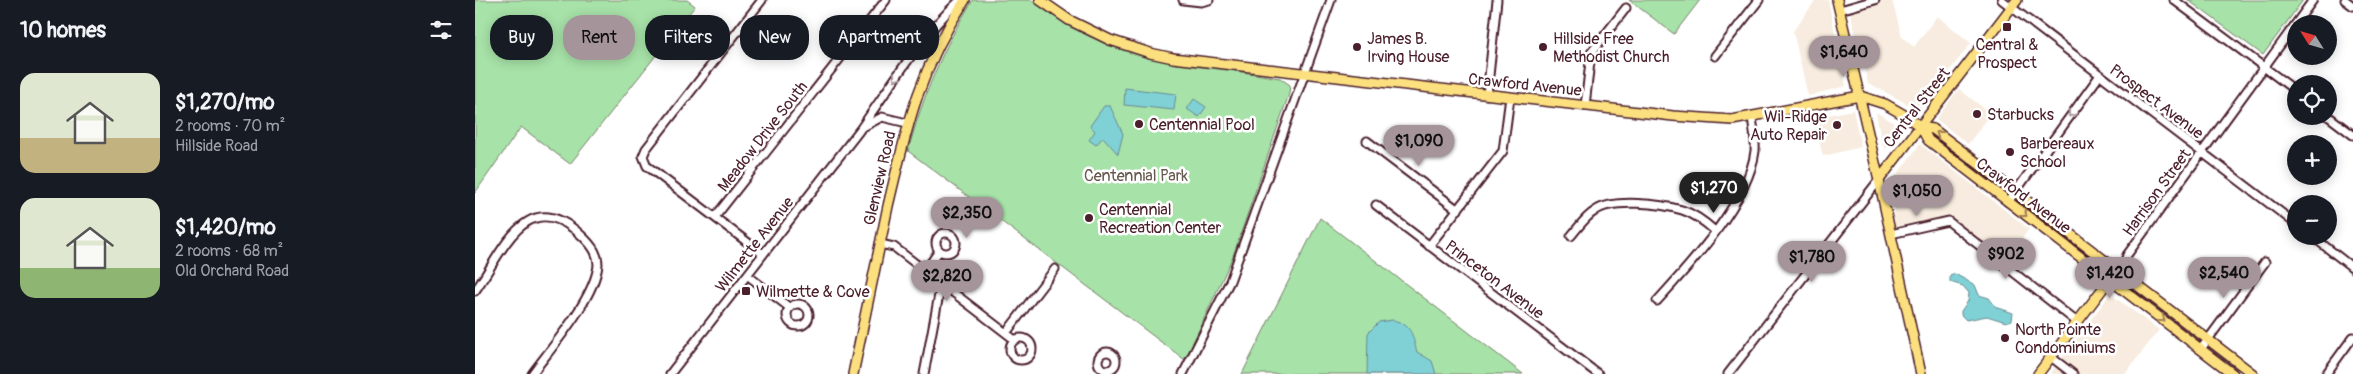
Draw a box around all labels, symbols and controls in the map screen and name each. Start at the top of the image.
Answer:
chip: Buy [490,15,553,60]
chip: Rent [563,15,635,60]
chip: Filters [645,15,730,60]
chip: New [740,15,809,60]
chip: Apartment [819,15,939,60]
north arrow [2287,15,2337,65]
map controls [2287,15,2337,245]
icon: filters [427,16,455,44]
text: 10 homes [20,17,106,44]
marker: Central & Prospect [2001,21,2013,33]
place label: James B. Irving House [1367,29,1450,67]
place label: Hillside Free Methodist Church [1553,29,1670,67]
place label: Central & Prospect [1975,35,2039,73]
pin: $1,640 [1803,36,1885,78]
marker: James B. Irving House [1351,41,1363,53]
marker: Hillside Free Methodist Church [1537,41,1549,53]
text: $1,640 [1820,42,1868,62]
street label: Prospect Avenue [2106,60,2207,144]
street label: Central Street [1879,63,1955,152]
street label: Crawford Avenue [1467,69,1583,101]
one-way arrow [893,72,902,82]
button: locate [2287,75,2337,125]
street label: Meadow Drive South [713,77,812,196]
text: $1,270/mo [175,89,275,116]
icon: home [60,93,120,153]
place label: Starbucks [1987,105,2054,125]
place label: Wil-Ridge Auto Repair [1750,107,1827,145]
marker: Starbucks [1971,108,1983,120]
one-way arrow [2068,108,2077,118]
place label: Centennial Pool [1149,115,1255,135]
text: 2 rooms · 70 m² [175,116,285,136]
marker: Centennial Pool [1133,118,1145,130]
marker: Wil-Ridge Auto Repair [1831,119,1843,131]
pin: $1,090 [1378,124,1460,167]
street label: Glenview Road [859,129,901,227]
text: $1,090 [1394,131,1444,151]
one-way arrow [1935,131,1945,140]
place label: Barbereaux School [2020,134,2094,172]
button: + [2287,135,2337,185]
text: Hillside Road [175,136,258,156]
street label: Harrison Street [2118,144,2196,240]
marker: Barbereaux School [2004,146,2016,158]
street label: Crawford Avenue [1972,154,2075,238]
park label: Centennial Park [1084,166,1188,186]
pin: $1,270 [1673,172,1755,214]
pin: $1,050 [1876,174,1958,217]
text: $1,270 [1690,178,1738,198]
text: $1,050 [1892,181,1942,201]
street label: Wilmette Avenue [711,193,798,296]
button: − [2287,195,2337,245]
pin: $2,350 [926,196,1008,239]
place label: Centennial Recreation Center [1099,200,1221,238]
text: $2,350 [942,203,992,223]
one-way arrow [2018,208,2028,217]
marker: Centennial Recreation Center [1083,212,1095,224]
text: $1,420/mo [175,214,276,241]
icon: home [60,218,120,278]
street label: Princeton Avenue [1441,236,1548,324]
pin: $902 [1976,238,2036,280]
pin: $1,780 [1771,240,1853,283]
text: 2 rooms · 68 m² [175,241,283,261]
text: $902 [1988,244,2024,264]
text: $1,780 [1789,247,1835,267]
pin: $1,420 [2069,256,2151,299]
pin: $2,540 [2183,256,2265,299]
pin: $2,820 [906,260,988,302]
text: Old Orchard Road [175,261,289,281]
text: $1,420 [2086,263,2134,283]
text: $2,540 [2199,263,2249,283]
text: $2,820 [922,266,972,286]
place label: Wilmette & Cove [756,282,870,302]
marker: Wilmette & Cove [740,285,752,297]
one-way arrow [2156,314,2165,322]
place label: North Pointe Condominiums [2015,320,2116,358]
marker: North Pointe Condominiums [1999,332,2011,344]

